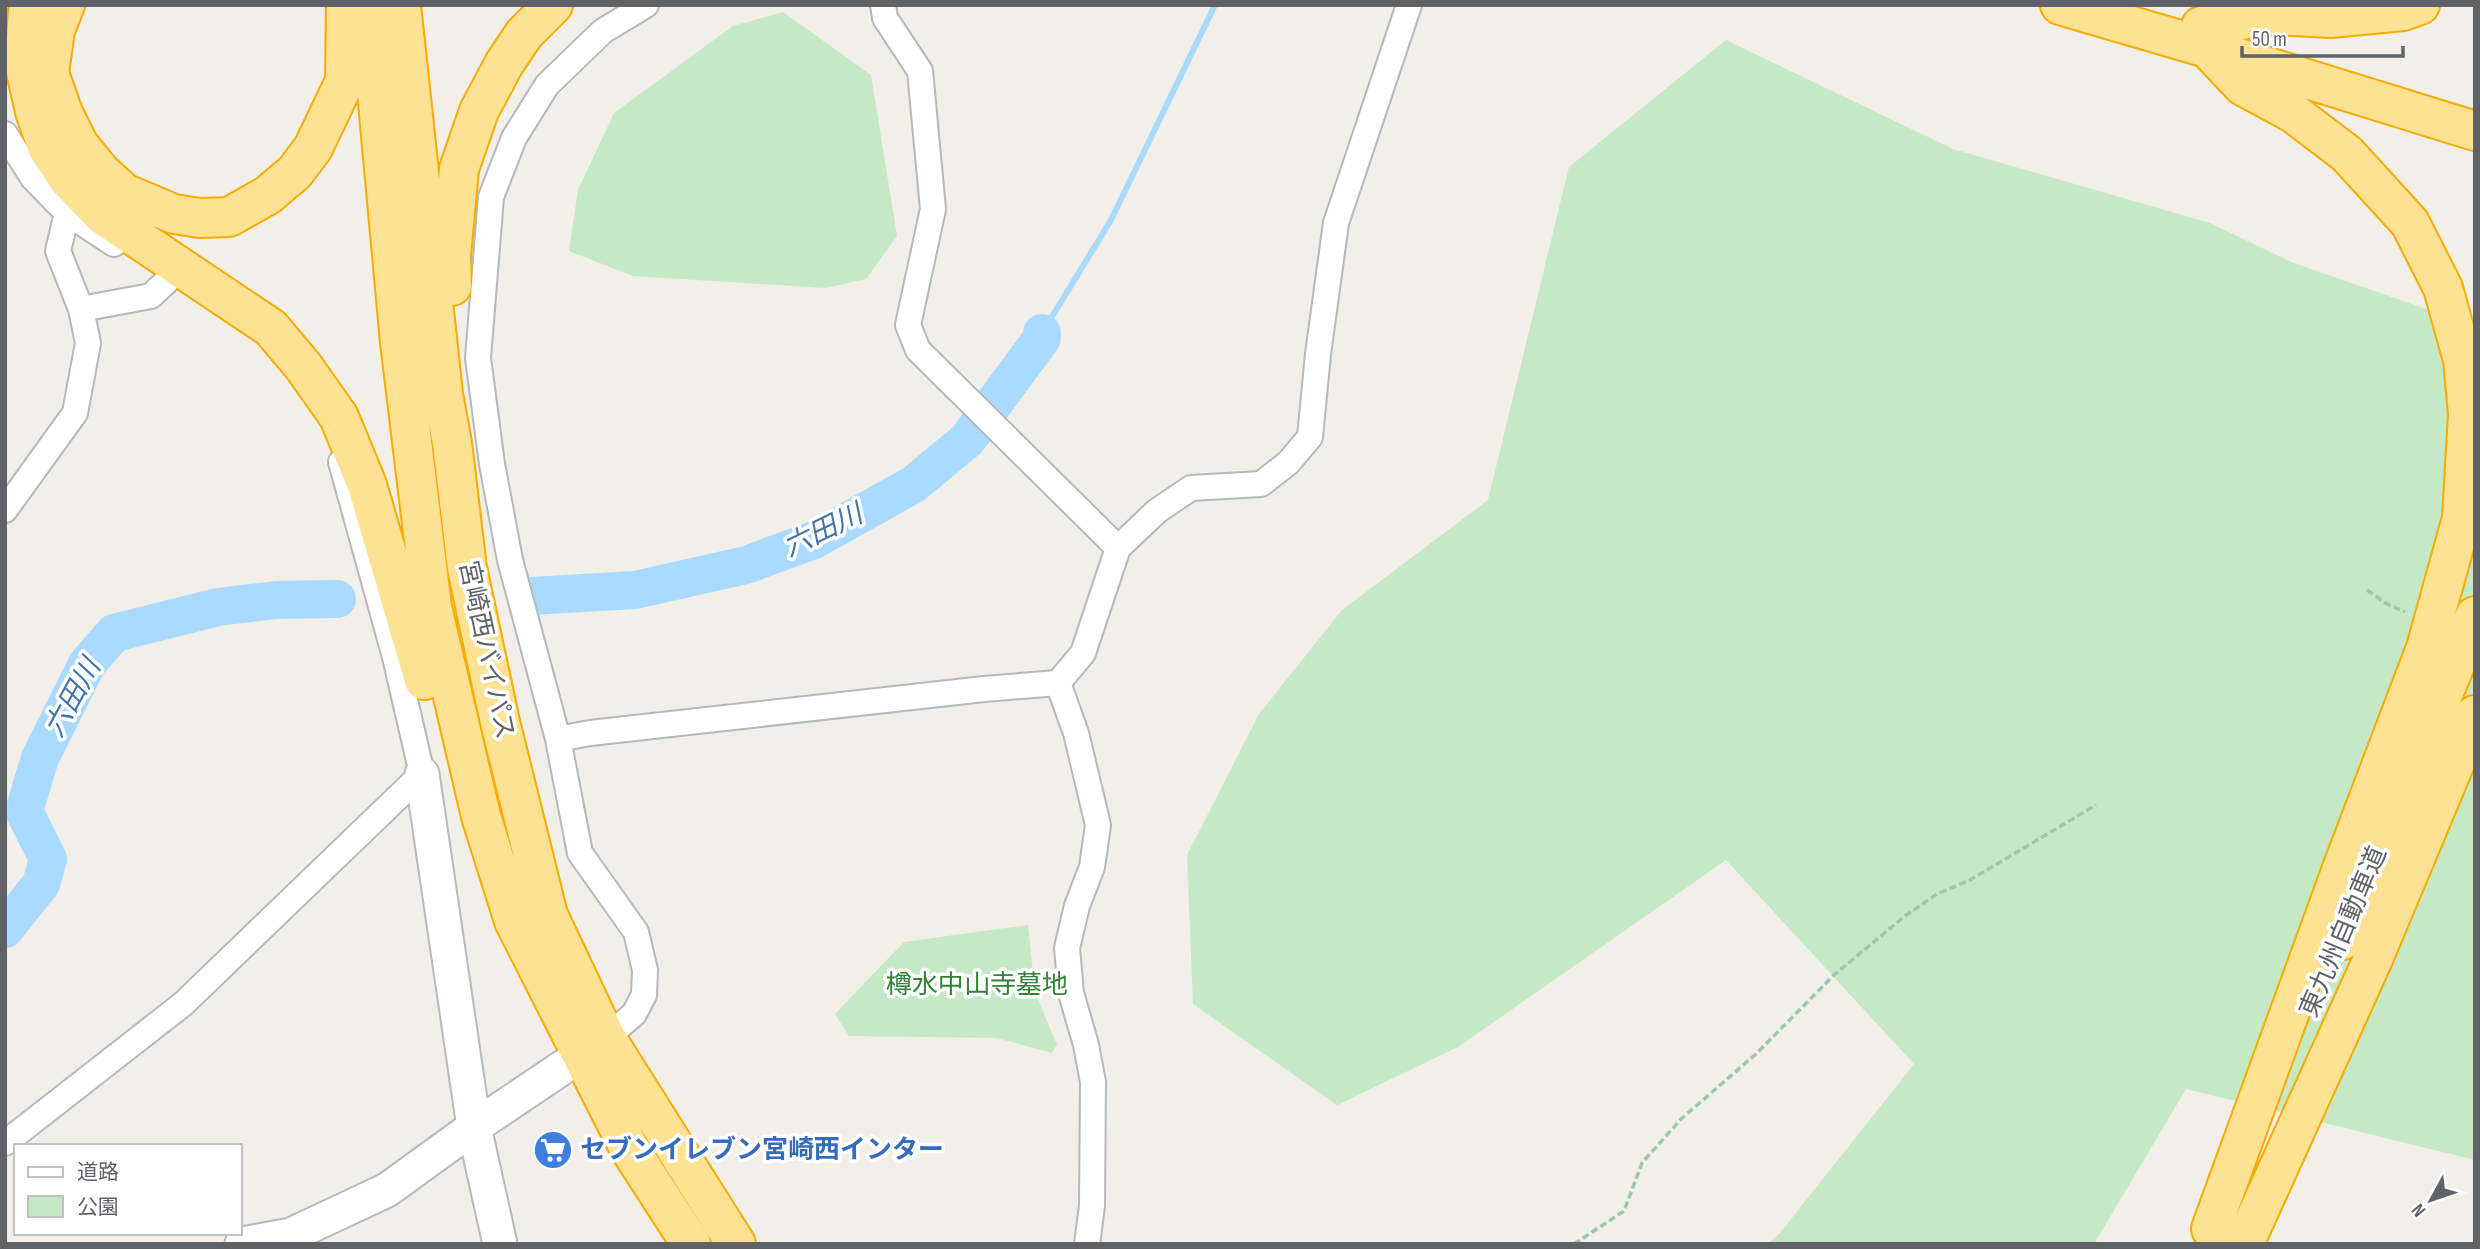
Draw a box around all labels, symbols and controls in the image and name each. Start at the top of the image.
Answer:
scale bar [2242,14,2403,58]
text: 50 m [2252,27,2287,52]
water label: 六田川 [778,496,871,564]
street label: 宮崎西バイパス [452,558,520,742]
water label: 六田川 [38,651,109,743]
street label: 東九州自動車道 [2294,842,2394,1022]
park label: 樽水中山寺墓地 [886,970,1068,1001]
supermarket icon: セブンイレブン宮崎西インター [532,1129,574,1171]
place label: セブンイレブン宮崎西インター [580,1135,944,1166]
legend [14,1144,242,1235]
text: 道路 [77,1160,119,1185]
north arrow [2396,1165,2466,1235]
text: 公園 [77,1195,119,1220]
text: N [2407,1199,2431,1221]

